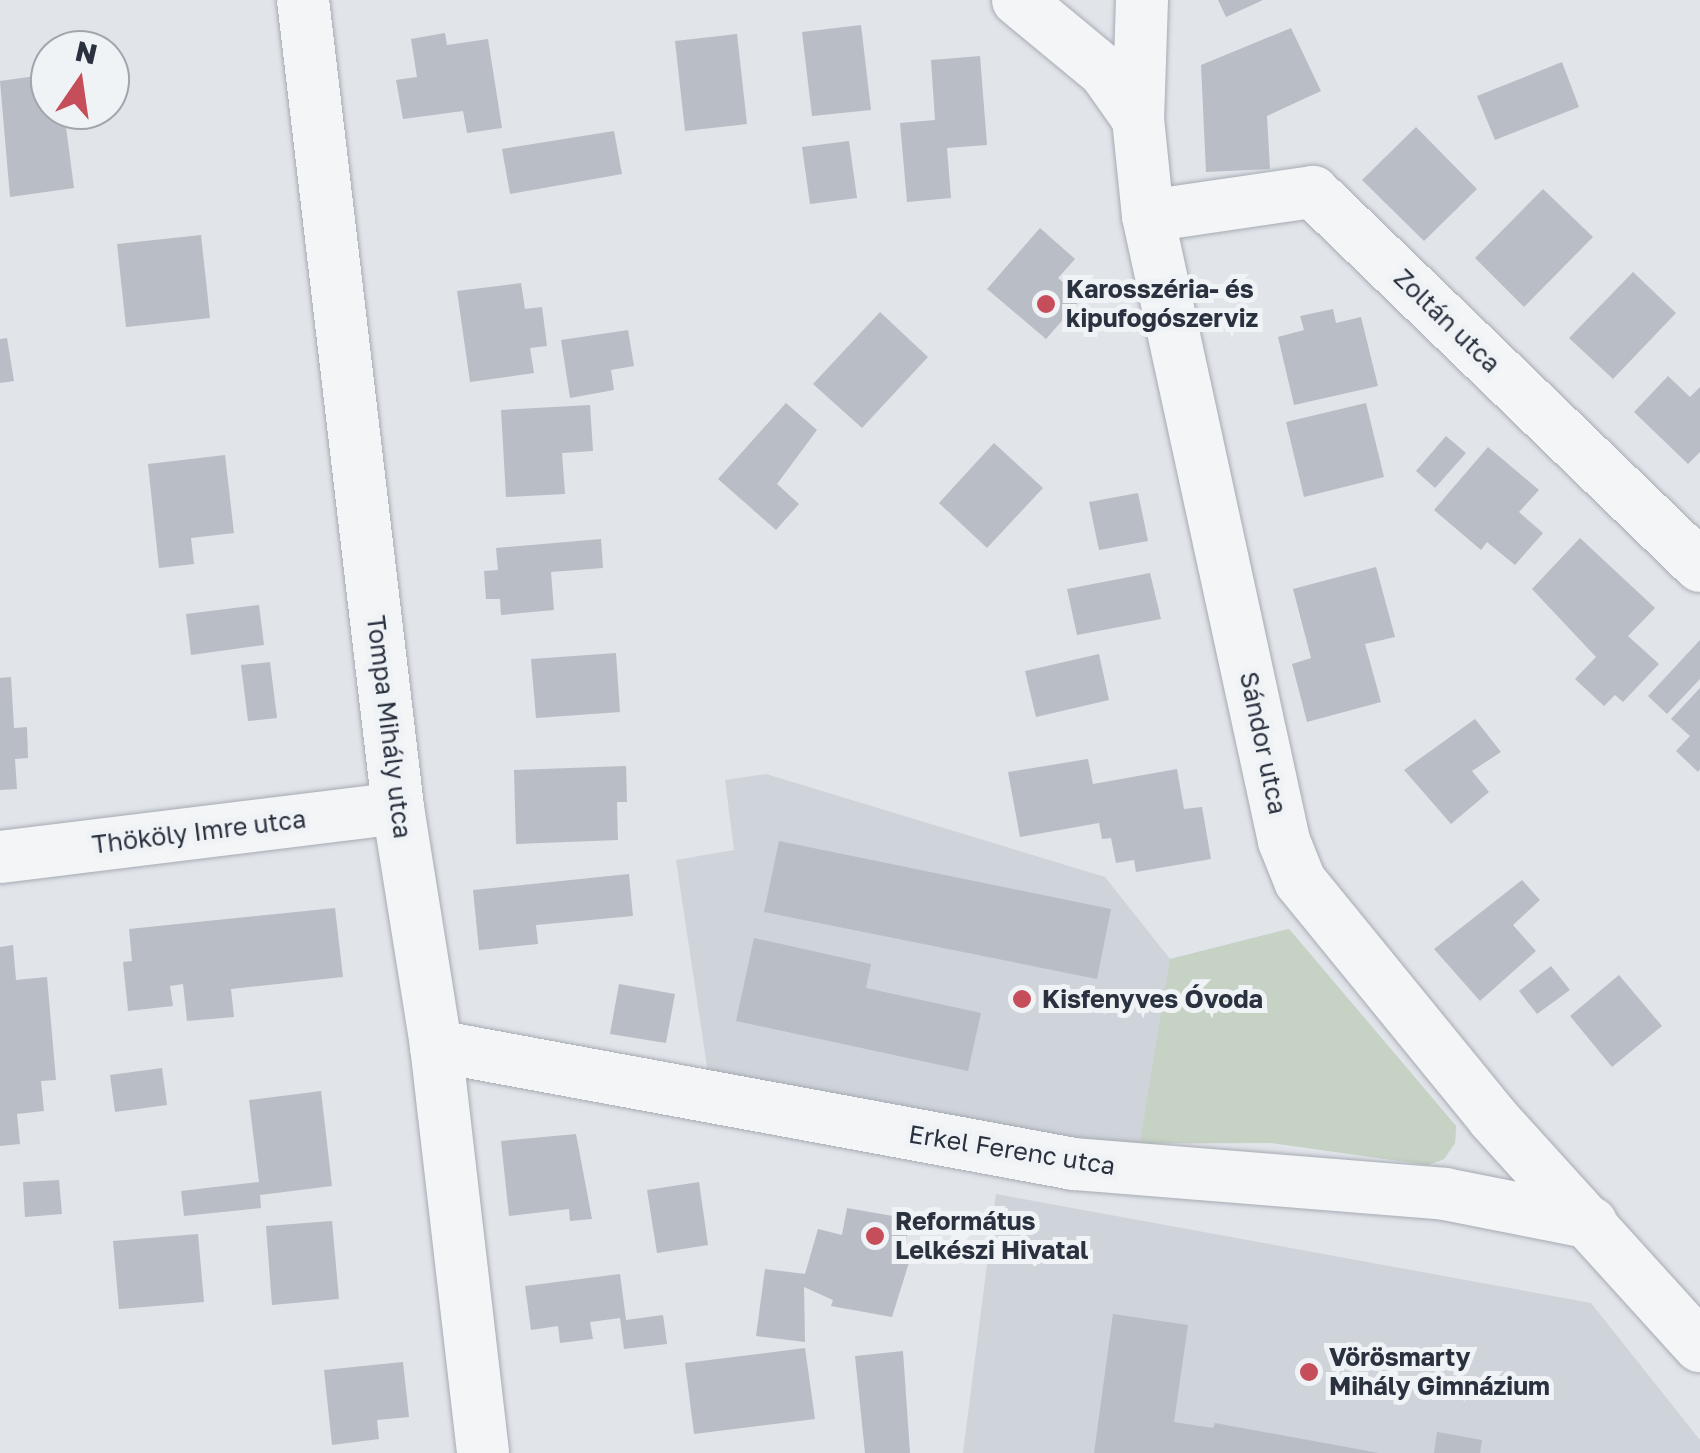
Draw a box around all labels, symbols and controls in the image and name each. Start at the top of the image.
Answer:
north arrow [30,30,130,130]
text: N [72,34,100,71]
street label: Zoltán utca [1388,263,1506,379]
place label: Karosszéria- és kipufogószerviz [1066,275,1258,334]
marker: Karosszéria- és kipufogószerviz [1035,293,1057,315]
street label: Tompa Mihály utca [360,614,418,840]
street label: Sándor utca [1233,669,1293,817]
street label: Thököly Imre utca [90,804,308,860]
place label: Kisfenyves Óvoda [1042,984,1263,1014]
marker: Kisfenyves Óvoda [1011,988,1033,1010]
street label: Erkel Ferenc utca [907,1119,1117,1181]
place label: Református Lelkészi Hivatal [895,1207,1088,1266]
marker: Református Lelkészi Hivatal [864,1225,886,1247]
place label: Vörösmarty Mihály Gimnázium [1329,1343,1550,1402]
marker: Vörösmarty Mihály Gimnázium [1298,1361,1320,1383]

